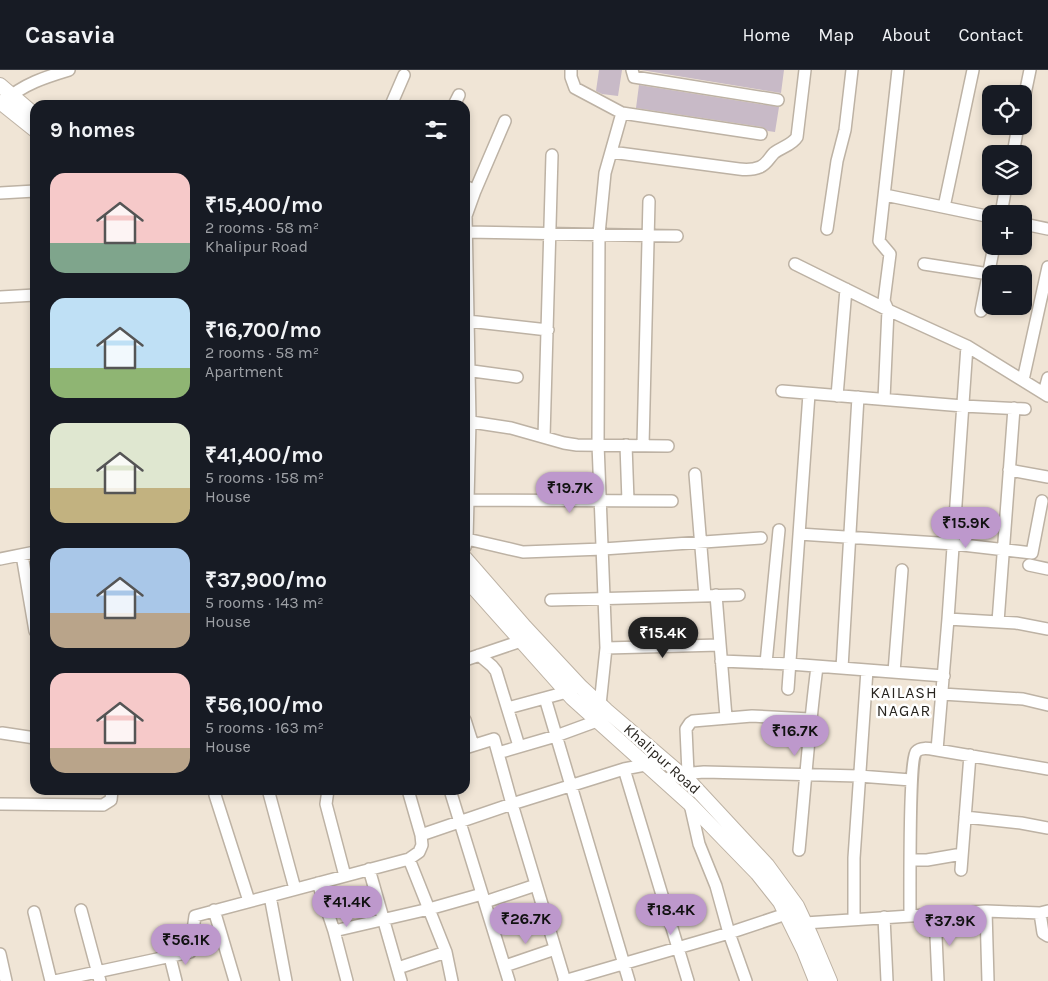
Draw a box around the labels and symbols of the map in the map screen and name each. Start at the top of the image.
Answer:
pin: ₹19.7K [529,472,611,514]
pin: ₹15.9K [925,506,1007,549]
pin: ₹15.4K [622,616,704,659]
district label: KAILASH NAGAR [870,683,938,720]
pin: ₹16.7K [754,714,836,757]
street label: Khalipur Road [620,720,704,798]
pin: ₹41.4K [306,886,388,928]
pin: ₹18.4K [630,894,712,936]
pin: ₹26.7K [485,902,567,945]
pin: ₹37.9K [909,904,991,947]
pin: ₹56.1K [145,924,227,966]

